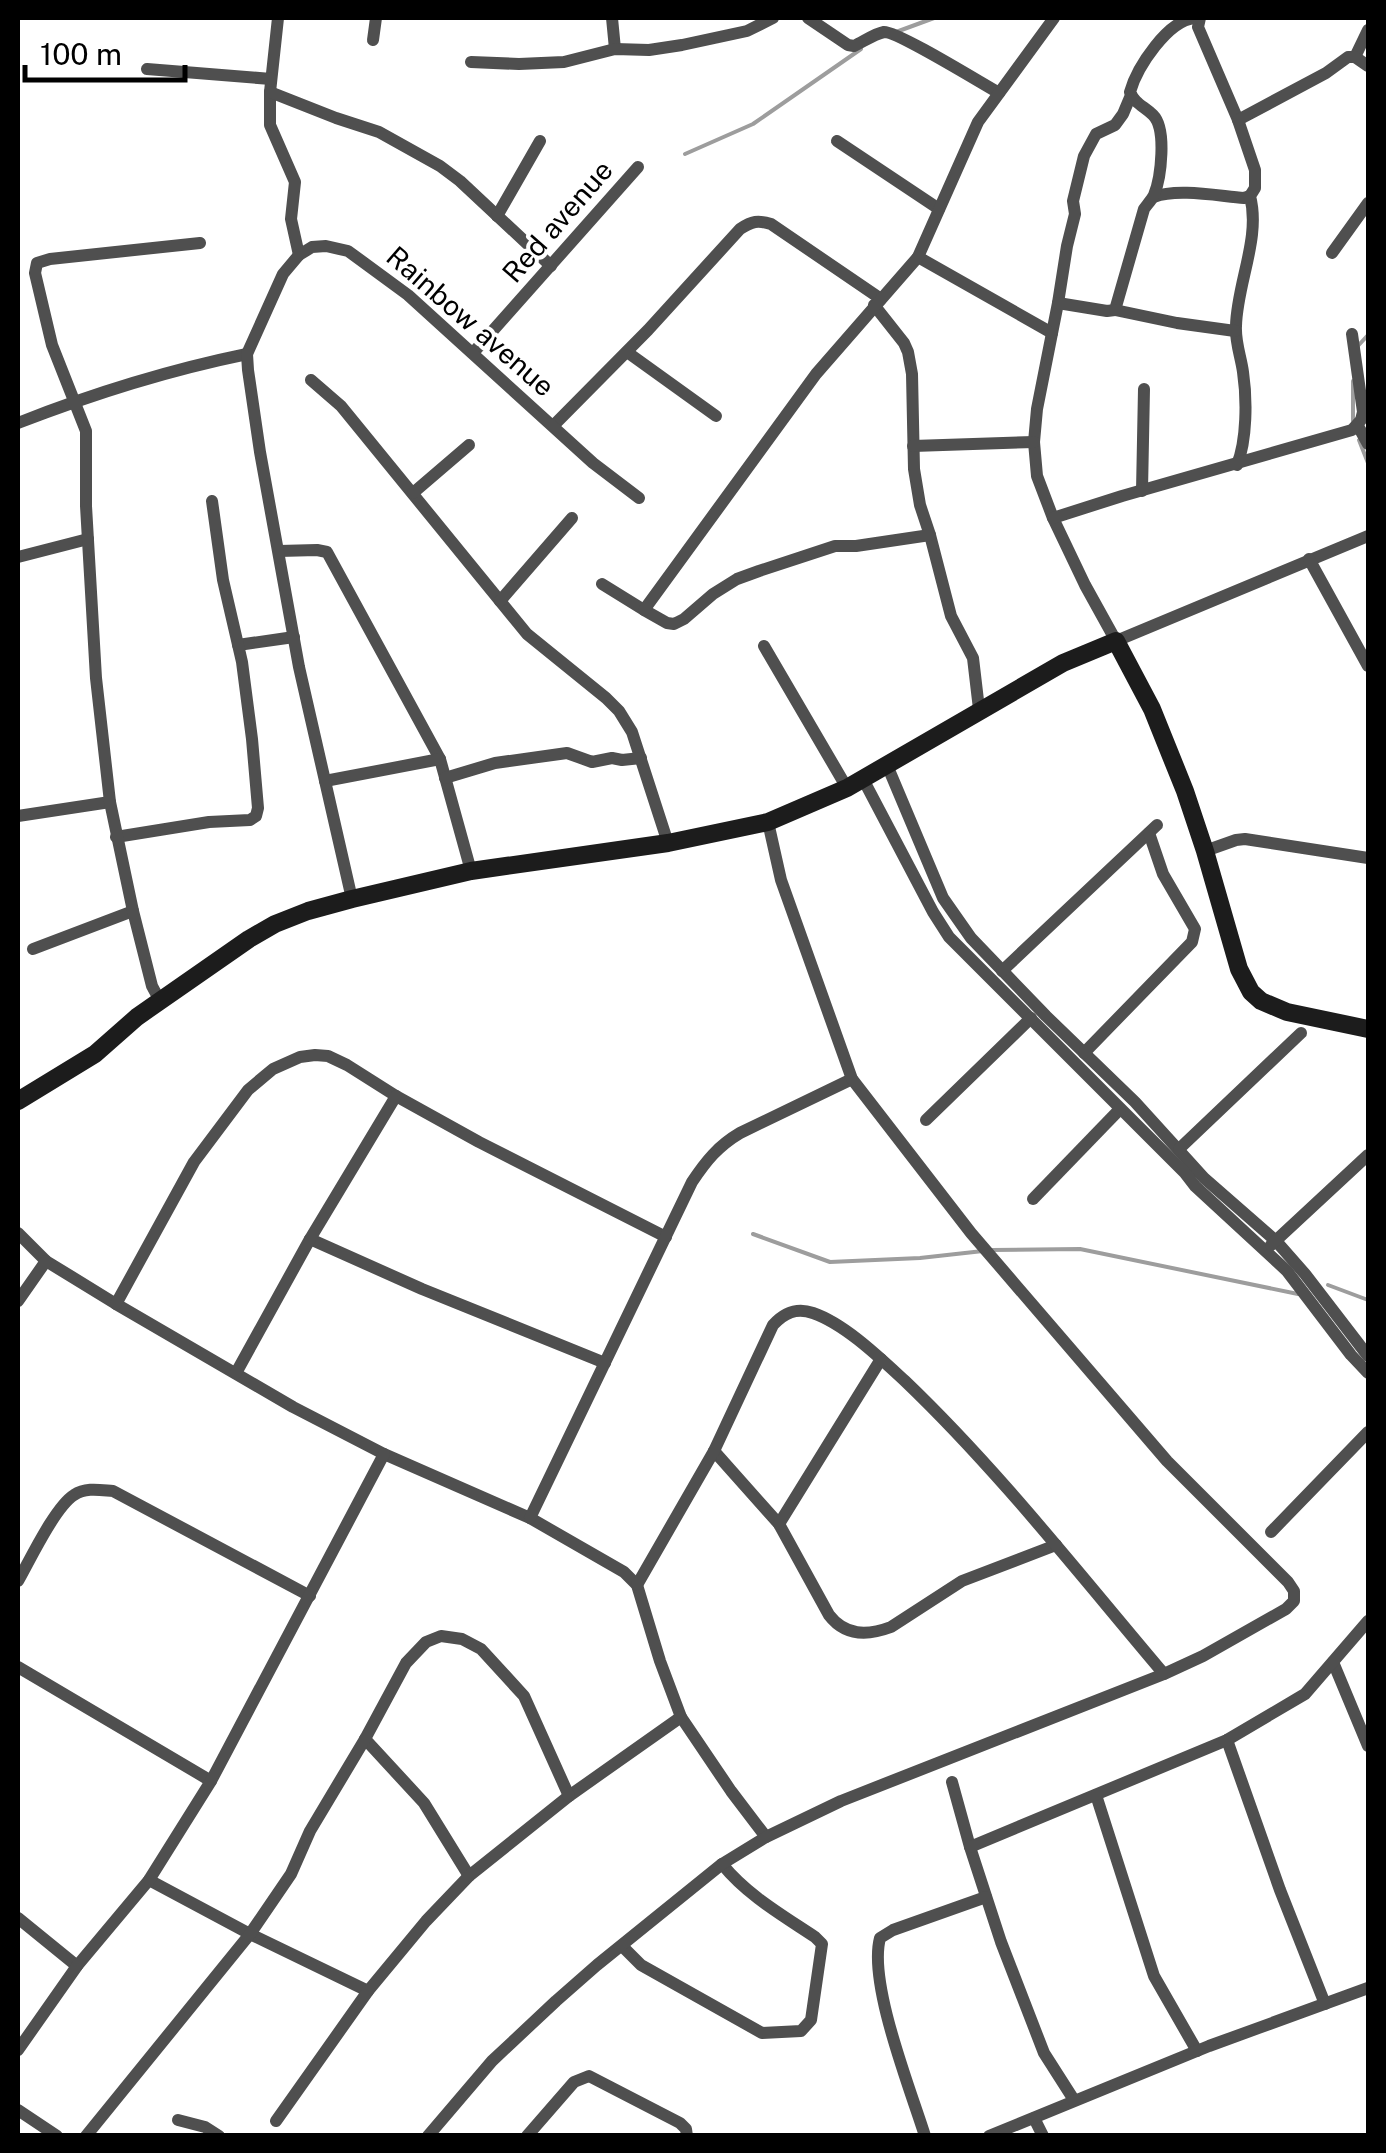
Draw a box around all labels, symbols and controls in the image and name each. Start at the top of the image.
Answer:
scale bar [25,20,185,82]
text: 100 m [40,36,122,72]
street label: Red avenue [495,153,619,289]
street label: Rainbow avenue [380,239,562,403]

